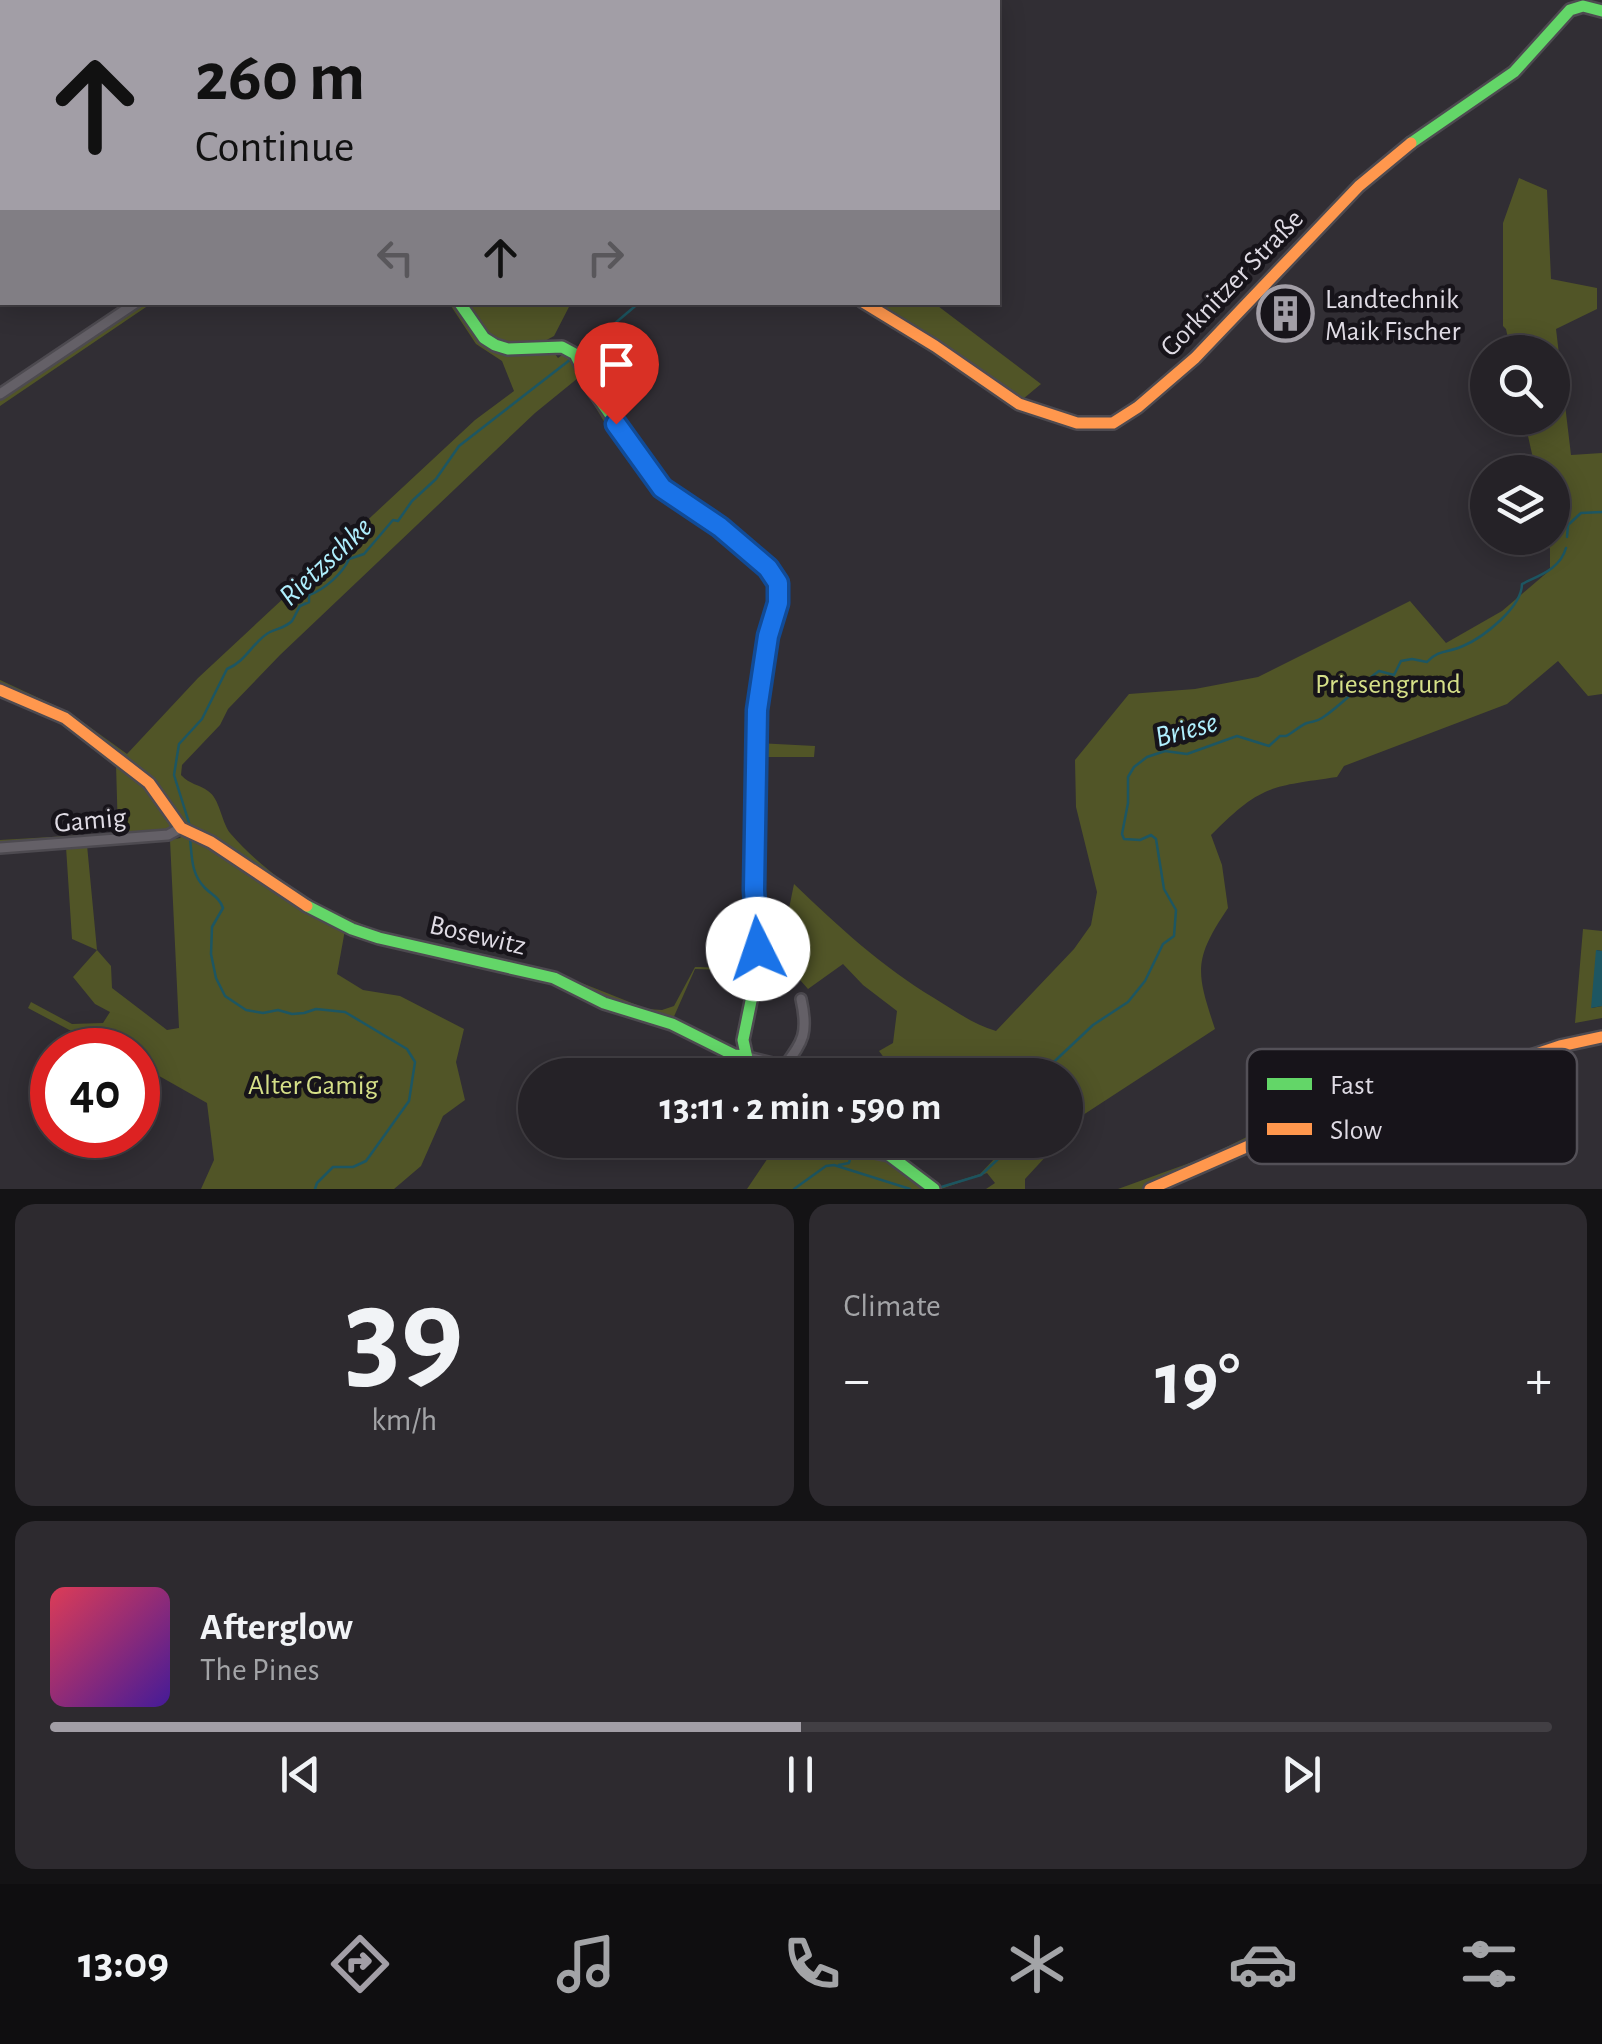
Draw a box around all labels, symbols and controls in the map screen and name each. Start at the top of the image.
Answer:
icon: ahead [30,40,160,170]
text: 260 m [195,43,365,113]
text: Continue [195,125,354,170]
street label: Gorknitzer Straße [1156,205,1309,362]
icon: left [368,230,423,285]
icon: ahead [473,230,528,285]
icon: right [578,230,633,285]
building icon: Landtechnik Maik Fischer [1256,284,1316,344]
place label: Landtechnik Maik Fischer [1325,286,1461,346]
pin [574,322,659,425]
map controls [1470,335,1570,555]
button: search [1470,335,1570,435]
icon: arrive [589,337,644,392]
button: layers [1470,455,1570,555]
water label: Rietzschke [274,512,378,612]
park label: Priesengrund [1315,671,1461,699]
water label: Briese [1152,707,1221,753]
street label: Gamig [53,804,128,838]
position arrow [706,897,810,1001]
street label: Bosewitz [427,911,528,961]
speed limit sign: 40 [30,1028,160,1158]
legend [1247,1049,1577,1164]
park label: Alter Gamig [248,1072,378,1100]
text: Fast [1330,1072,1374,1100]
text: 13:11 · 2 min · 590 m [660,1089,941,1127]
text: Slow [1330,1117,1382,1145]
text: 39 [345,1271,464,1401]
text: Climate [844,1290,941,1322]
text: 19° [1155,1343,1240,1418]
text: − [844,1353,870,1408]
text: + [1526,1353,1552,1408]
text: km/h [371,1404,437,1436]
text: Afterglow [200,1609,353,1647]
text: The Pines [200,1654,320,1686]
icon: previous [273,1747,328,1802]
icon: pause [773,1747,828,1802]
icon: next [1274,1747,1329,1802]
icon: directions [325,1929,395,1999]
icon: music [551,1929,621,1999]
icon: phone [777,1929,847,1999]
icon: climate [1002,1929,1072,1999]
icon: car [1228,1929,1298,1999]
icon: filters [1454,1929,1524,1999]
text: 13:09 [78,1941,169,1986]

